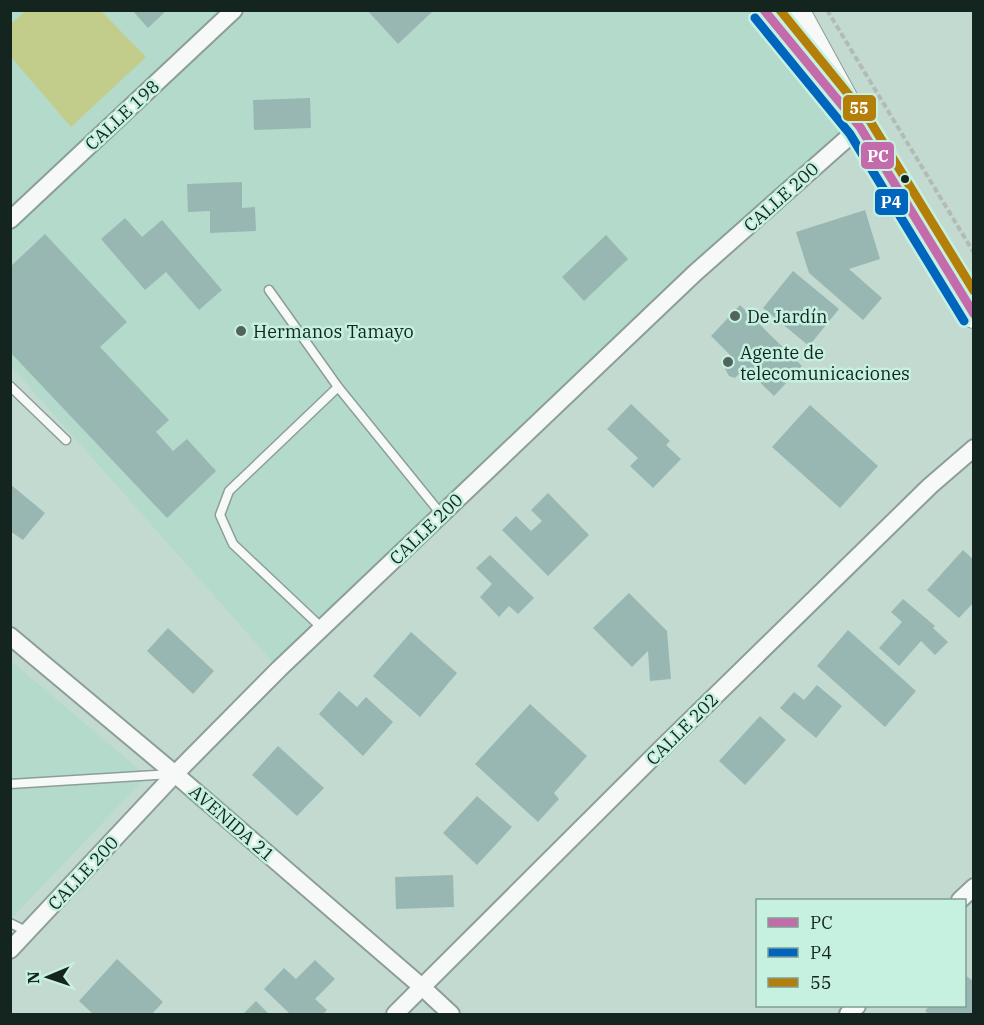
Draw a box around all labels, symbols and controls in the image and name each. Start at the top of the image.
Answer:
street label: CALLE 198 [80,75,164,155]
line badge: 55 [842,94,877,122]
text: 55 [849,98,869,118]
line badge: PC [860,141,895,170]
text: PC [867,146,889,166]
street label: CALLE 200 [739,157,823,237]
unlabelled marker [899,173,911,185]
line badge: P4 [874,188,909,216]
text: P4 [881,192,902,212]
place label: De Jardín [747,305,828,328]
marker: De Jardín [728,309,742,323]
place label: Hermanos Tamayo [253,320,414,343]
marker: Hermanos Tamayo [234,324,248,338]
place label: Agente de telecomunicaciones [740,341,910,385]
marker: Agente de telecomunicaciones [721,355,735,369]
street label: CALLE 200 [384,488,468,570]
street label: CALLE 202 [641,688,723,770]
street label: AVENIDA 21 [185,780,279,866]
street label: CALLE 200 [43,831,123,915]
legend [756,899,966,1007]
text: PC [810,911,833,934]
text: P4 [810,941,832,964]
north arrow [18,947,78,1007]
text: N [23,971,43,984]
text: 55 [810,971,832,994]

